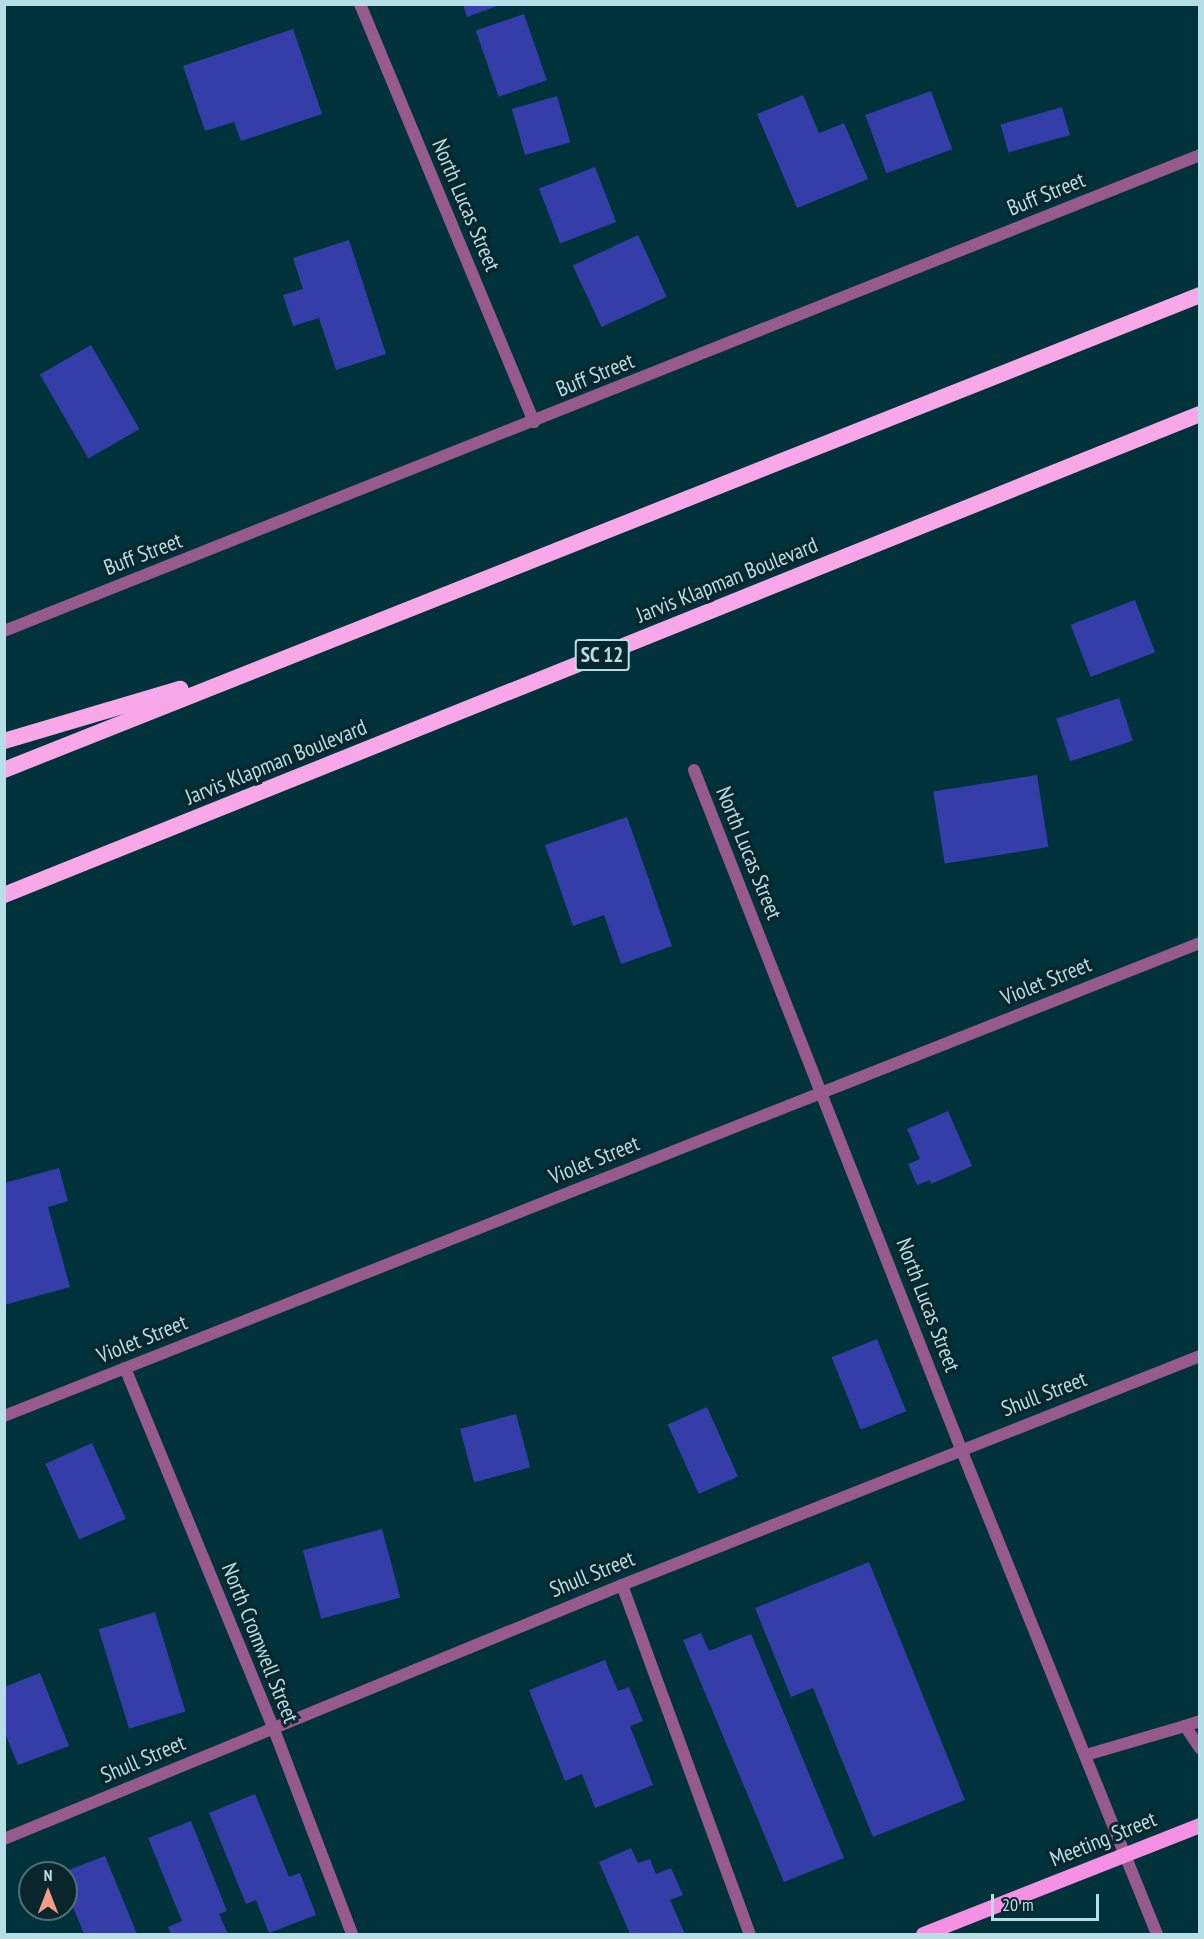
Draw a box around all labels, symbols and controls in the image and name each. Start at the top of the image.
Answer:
street label: North Lucas Street [426,135,506,275]
street label: Buff Street [1003,167,1089,221]
street label: Buff Street [552,348,638,402]
street label: Buff Street [100,527,186,581]
street label: Jarvis Klapman Boulevard [632,532,822,628]
road number: SC 12 [574,637,630,673]
street label: Jarvis Klapman Boulevard [181,714,371,810]
street label: North Lucas Street [710,783,788,923]
street label: Violet Street [997,951,1095,1011]
street label: Violet Street [545,1130,643,1190]
street label: North Lucas Street [890,1234,966,1376]
street label: Violet Street [93,1309,191,1369]
street label: Shull Street [998,1366,1090,1422]
street label: Shull Street [546,1545,638,1603]
street label: North Cromwell Street [216,1559,304,1727]
street label: Shull Street [97,1729,189,1789]
street label: Meeting Street [1046,1806,1160,1872]
north arrow [18,1861,78,1921]
text: N [44,1865,52,1885]
scale bar [994,1882,1102,1920]
text: 20 m [1002,1893,1034,1916]

